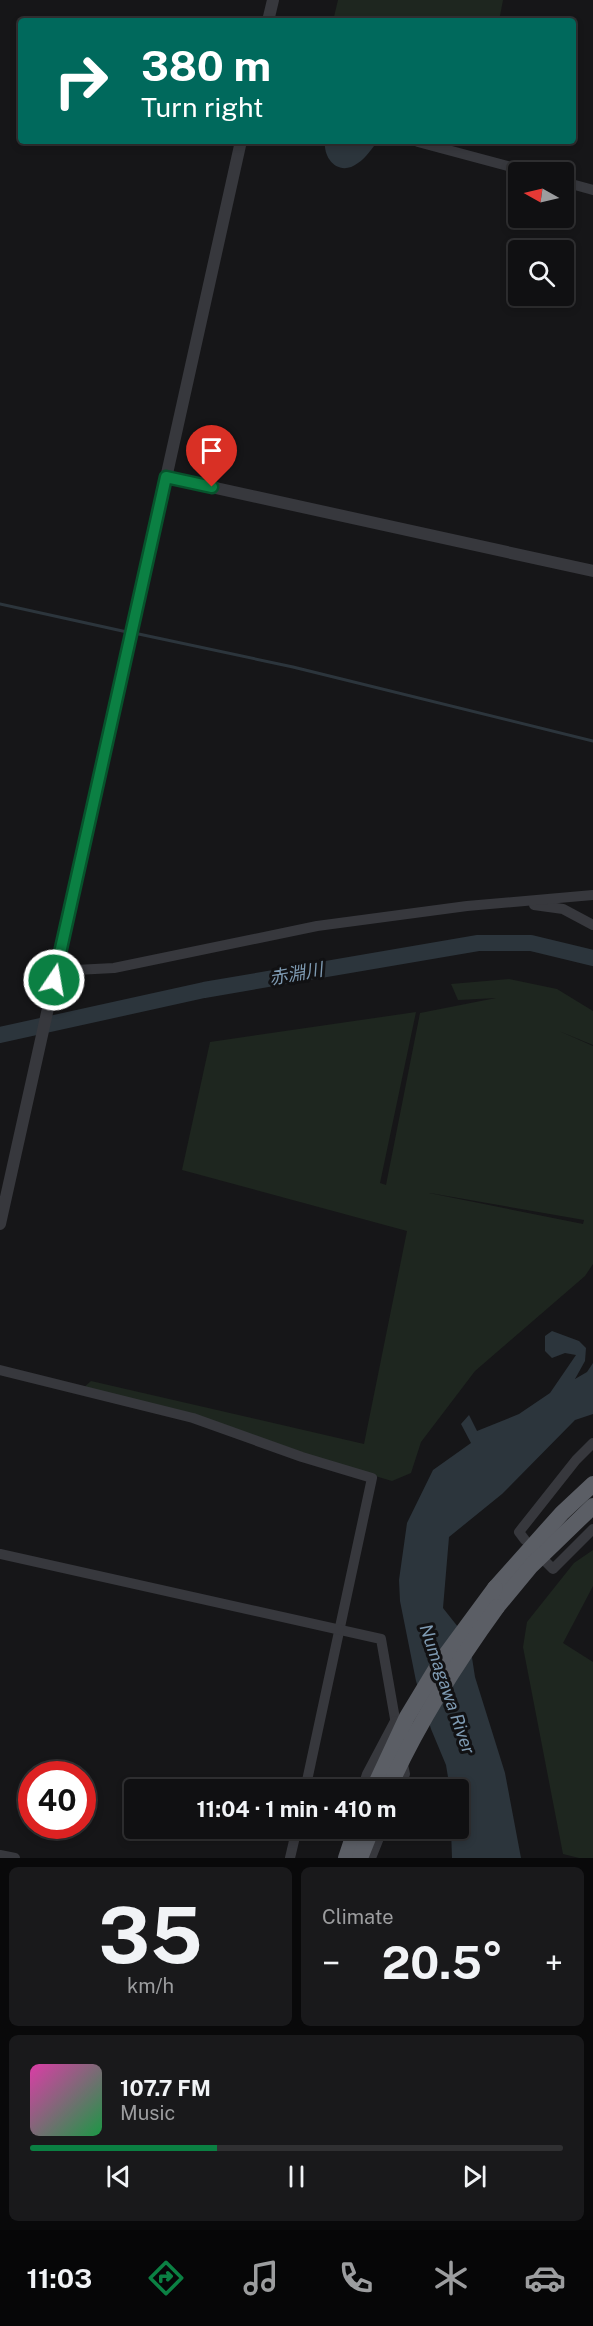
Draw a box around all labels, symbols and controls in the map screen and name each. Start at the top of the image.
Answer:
text: 380 m [141,41,271,90]
icon: right [42,42,120,120]
text: Turn right [141,91,264,123]
north arrow [508,162,574,228]
map controls [508,162,574,306]
button: search [508,240,574,306]
pin [186,425,237,487]
icon: arrive [195,434,228,467]
position arrow [22,948,86,1012]
water label: 赤淵川 [268,958,326,989]
water label: Numagawa River [415,1621,480,1757]
speed limit sign: 40 [18,1761,96,1839]
text: 11:04 · 1 min · 410 m [196,1796,397,1822]
text: 35 [98,1889,203,1981]
text: Climate [322,1905,394,1929]
text: 20.5° [382,1936,503,1989]
text: − [322,1944,340,1982]
text: + [545,1944,563,1982]
text: km/h [127,1974,174,1998]
text: 107.7 FM [120,2075,211,2101]
text: Music [120,2101,175,2125]
icon: previous [102,2160,135,2193]
icon: pause [280,2160,313,2193]
icon: next [458,2160,491,2193]
icon: directions [145,2257,187,2299]
icon: music [240,2257,282,2299]
icon: phone [335,2257,377,2299]
icon: climate [430,2257,472,2299]
icon: car [524,2257,566,2299]
text: 11:03 [26,2262,92,2294]

